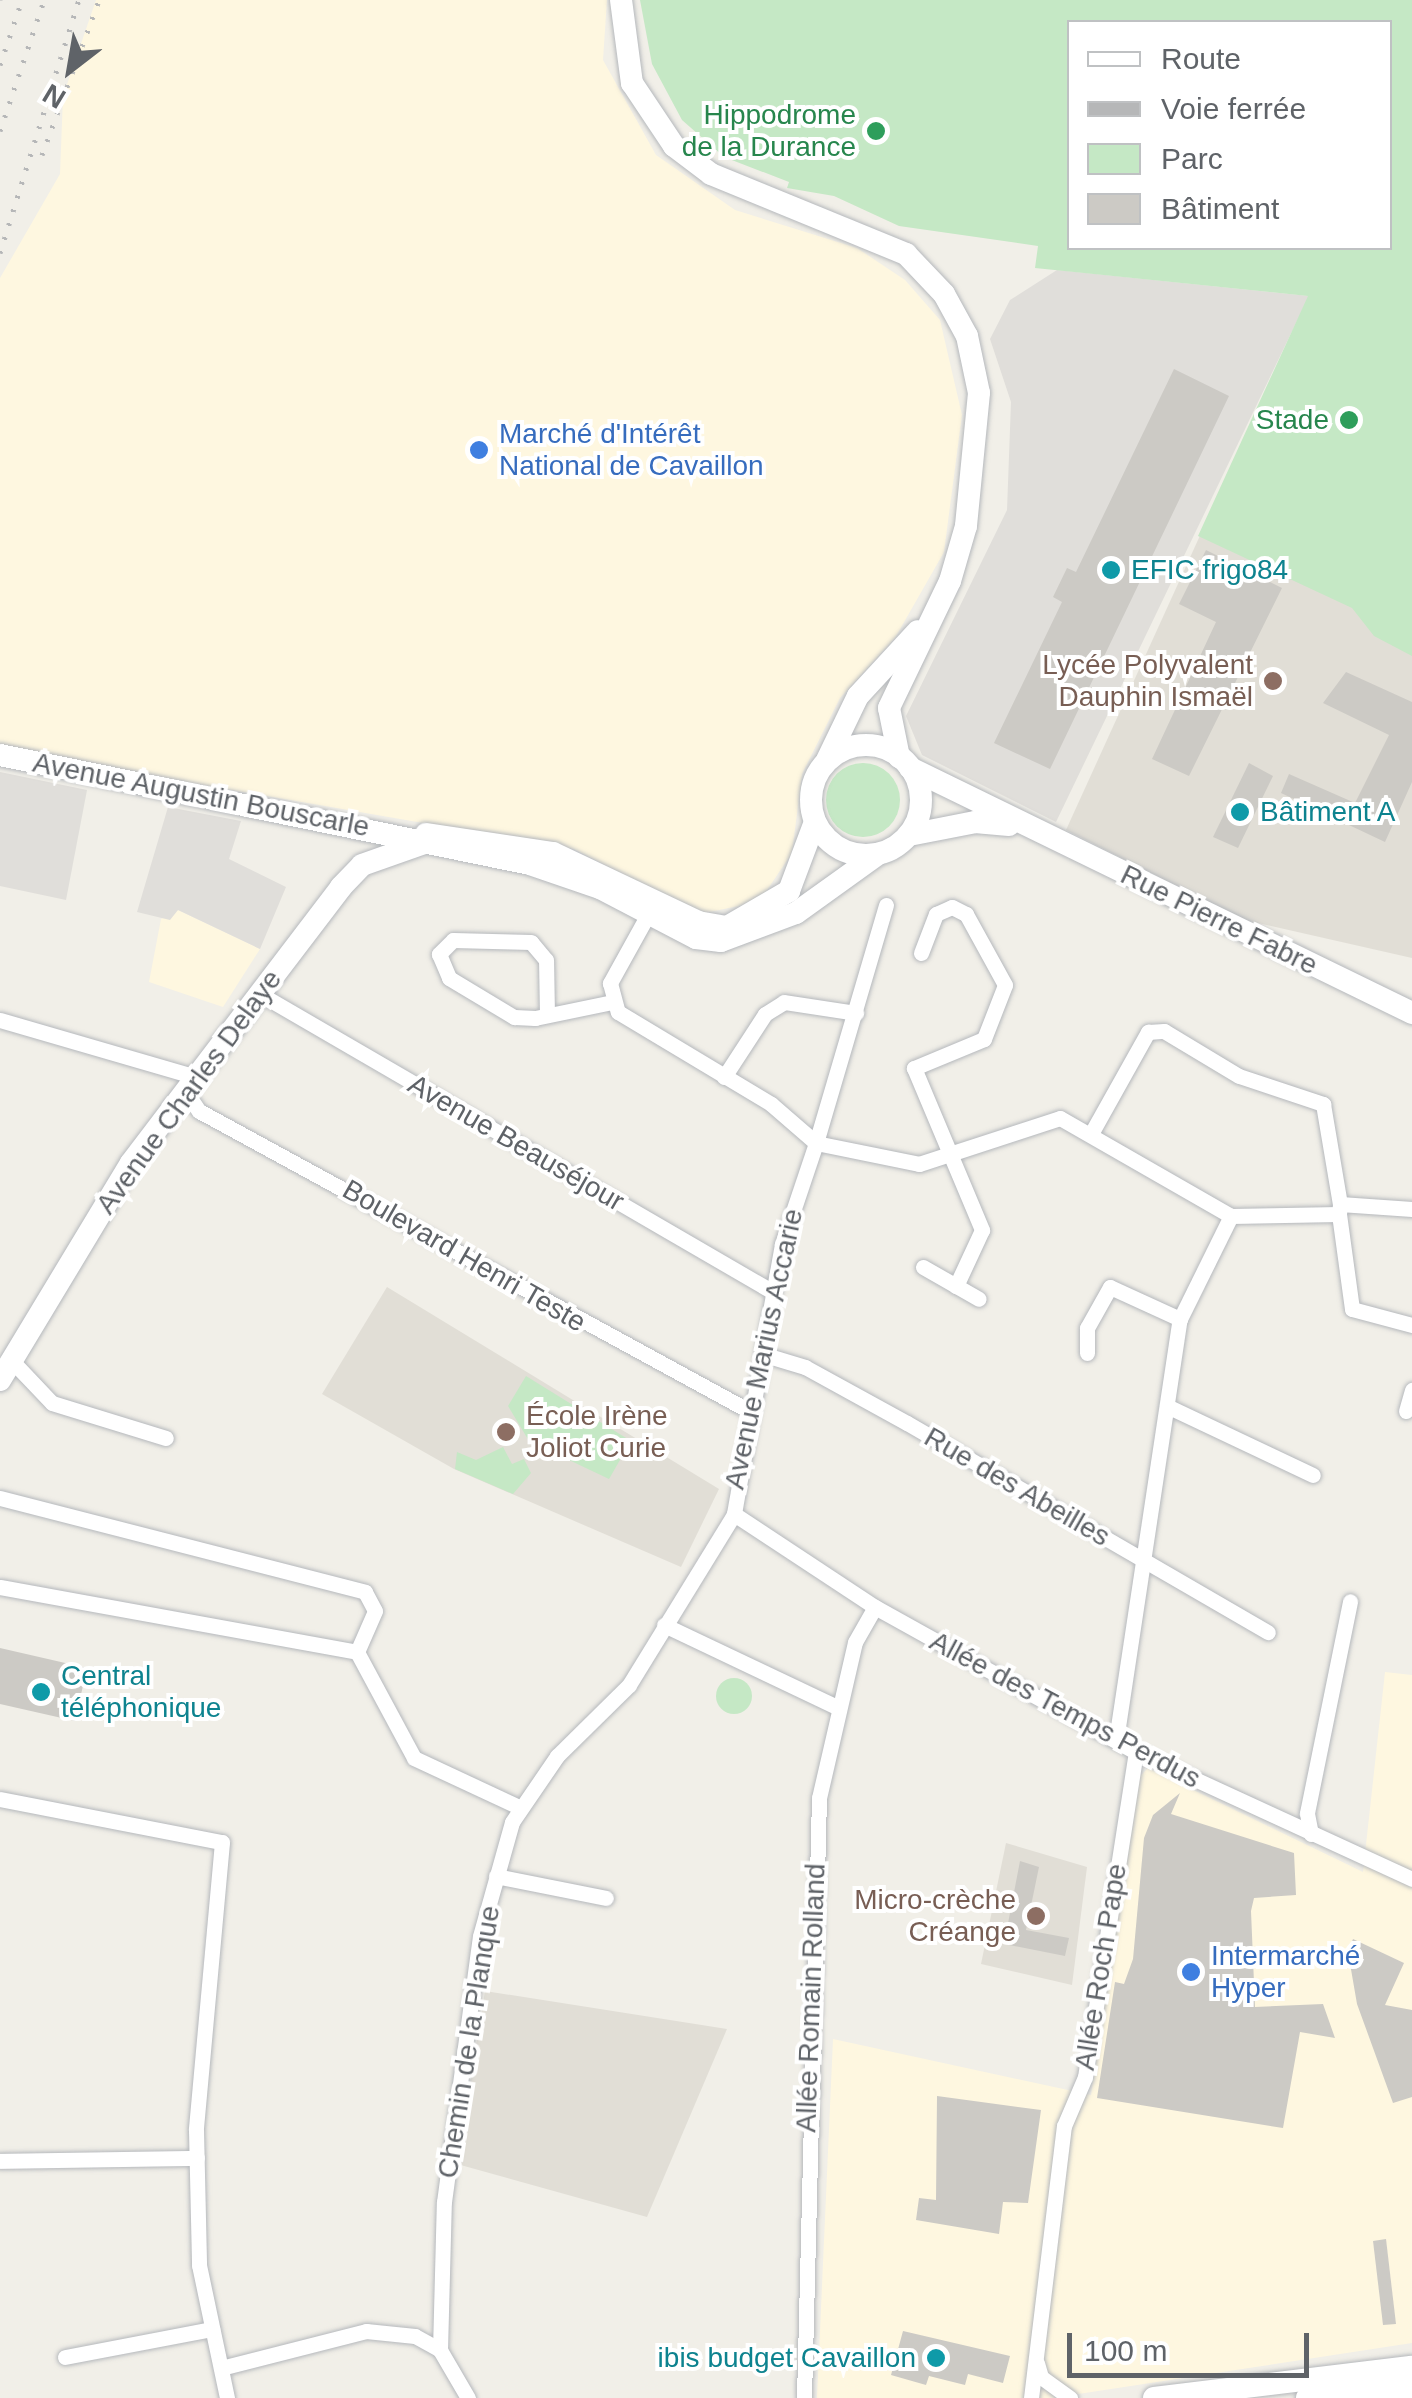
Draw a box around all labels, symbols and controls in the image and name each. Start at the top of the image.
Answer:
north arrow [20,20,120,120]
legend [1067,20,1392,250]
text: Route [1161,42,1241,75]
text: N [38,78,71,115]
text: Voie ferrée [1161,92,1306,125]
place label: Hippodrome de la Durance [682,98,856,164]
marker: Hippodrome de la Durance [865,120,887,142]
text: Parc [1161,142,1223,175]
text: Bâtiment [1161,192,1279,225]
place label: Stade [1256,403,1329,437]
marker: Stade [1338,409,1360,431]
place label: Marché d'Intérêt National de Cavaillon [499,417,764,483]
marker: Marché d'Intérêt National de Cavaillon [468,439,490,461]
place label: EFIC frigo84 [1131,553,1288,587]
marker: EFIC frigo84 [1100,559,1122,581]
place label: Lycée Polyvalent Dauphin Ismaël [1042,648,1253,714]
marker: Lycée Polyvalent Dauphin Ismaël [1262,670,1284,692]
street label: Avenue Augustin Bouscarle [29,746,373,844]
place label: Bâtiment A [1260,795,1397,829]
marker: Bâtiment A [1229,801,1251,823]
street label: Rue Pierre Fabre [1115,858,1323,982]
street label: Avenue Charles Delaye [89,963,289,1221]
street label: Avenue Beauséjour [402,1067,630,1219]
street label: Boulevard Henri Teste [336,1173,592,1339]
street label: Avenue Marius Accarie [718,1205,810,1493]
place label: École Irène Joliot Curie [526,1399,668,1465]
street label: Rue des Abeilles [918,1420,1116,1554]
marker: École Irène Joliot Curie [495,1421,517,1443]
street label: Allée des Temps Perdus [924,1624,1206,1796]
place label: Central téléphonique [61,1659,221,1725]
marker: Central téléphonique [30,1681,52,1703]
street label: Allée Roch Pape [1068,1861,1134,2073]
street label: Allée Romain Rolland [790,1863,832,2133]
place label: Micro-crèche Créange [854,1883,1016,1949]
street label: Chemin de la Planque [431,1903,507,2181]
marker: Micro-crèche Créange [1025,1905,1047,1927]
place label: Intermarché Hyper [1211,1939,1360,2005]
marker: Intermarché Hyper [1180,1961,1202,1983]
scale bar [1072,2313,1314,2375]
text: 100 m [1084,2334,1167,2367]
place label: ibis budget Cavaillon [658,2341,916,2375]
marker: ibis budget Cavaillon [925,2347,947,2369]

